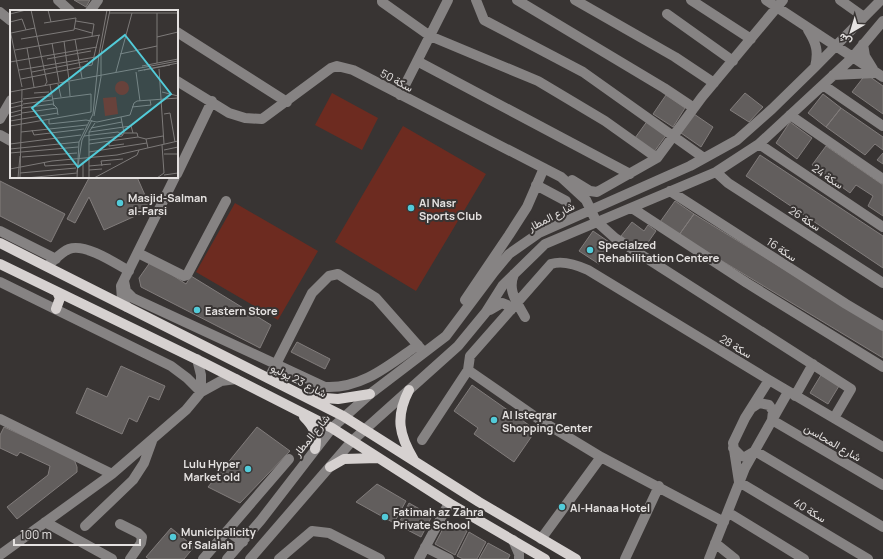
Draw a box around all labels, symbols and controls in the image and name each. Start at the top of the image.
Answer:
inset map [10,10,178,178]
north arrow [831,12,871,52]
text: ش [835,30,854,50]
street label: سكة 50 [378,65,416,95]
street label: سكة 24 [809,160,847,192]
place label: Masjid-Salman al-Farsi [128,190,207,218]
place label: Al Nasr Sports Club [419,195,482,223]
marker: Masjid-Salman al-Farsi [115,198,125,208]
street label: شارع المطار [524,198,578,235]
street label: سكة 26 [786,202,824,234]
marker: Al Nasr Sports Club [406,203,416,213]
street label: سكة 16 [764,234,800,265]
place label: Specialzed Rehabilitation Centere [598,237,720,265]
marker: Specialzed Rehabilitation Centere [585,245,595,255]
place label: Eastern Store [205,303,278,318]
marker: Eastern Store [192,305,202,315]
street label: سكة 28 [717,331,755,362]
street label: شارع 23 يوليو [268,360,330,401]
place label: Al Isteqrar Shopping Center [502,407,593,435]
street label: شارع المطار [289,410,334,461]
marker: Al Isteqrar Shopping Center [489,415,499,425]
street label: شارع المحاسن [801,420,864,465]
place label: Lulu Hyper Market old [183,456,241,484]
marker: Lulu Hyper Market old [243,464,253,474]
street label: سكة 40 [791,494,829,526]
place label: Al-Hanaa Hotel [570,500,650,515]
marker: Al-Hanaa Hotel [557,502,567,512]
place label: Fatimah az Zahra Private School [393,504,484,532]
marker: Fatimah az Zahra Private School [380,512,390,522]
scale bar [14,521,140,547]
place label: Municipalicity of Salalah [181,524,257,552]
text: 100 m [20,526,52,543]
marker: Municipalicity of Salalah [168,532,178,542]

